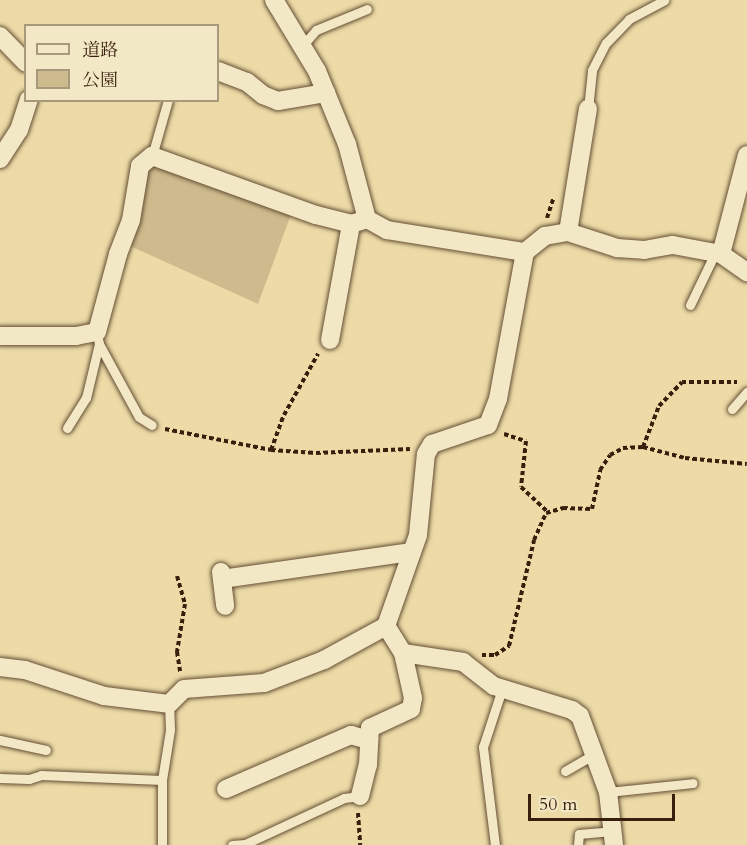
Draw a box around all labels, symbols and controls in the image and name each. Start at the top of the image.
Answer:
legend [24,24,219,102]
text: 道路 [82,38,118,63]
text: 公園 [82,68,118,93]
scale bar [531,782,678,820]
text: 50 m [539,792,578,817]

